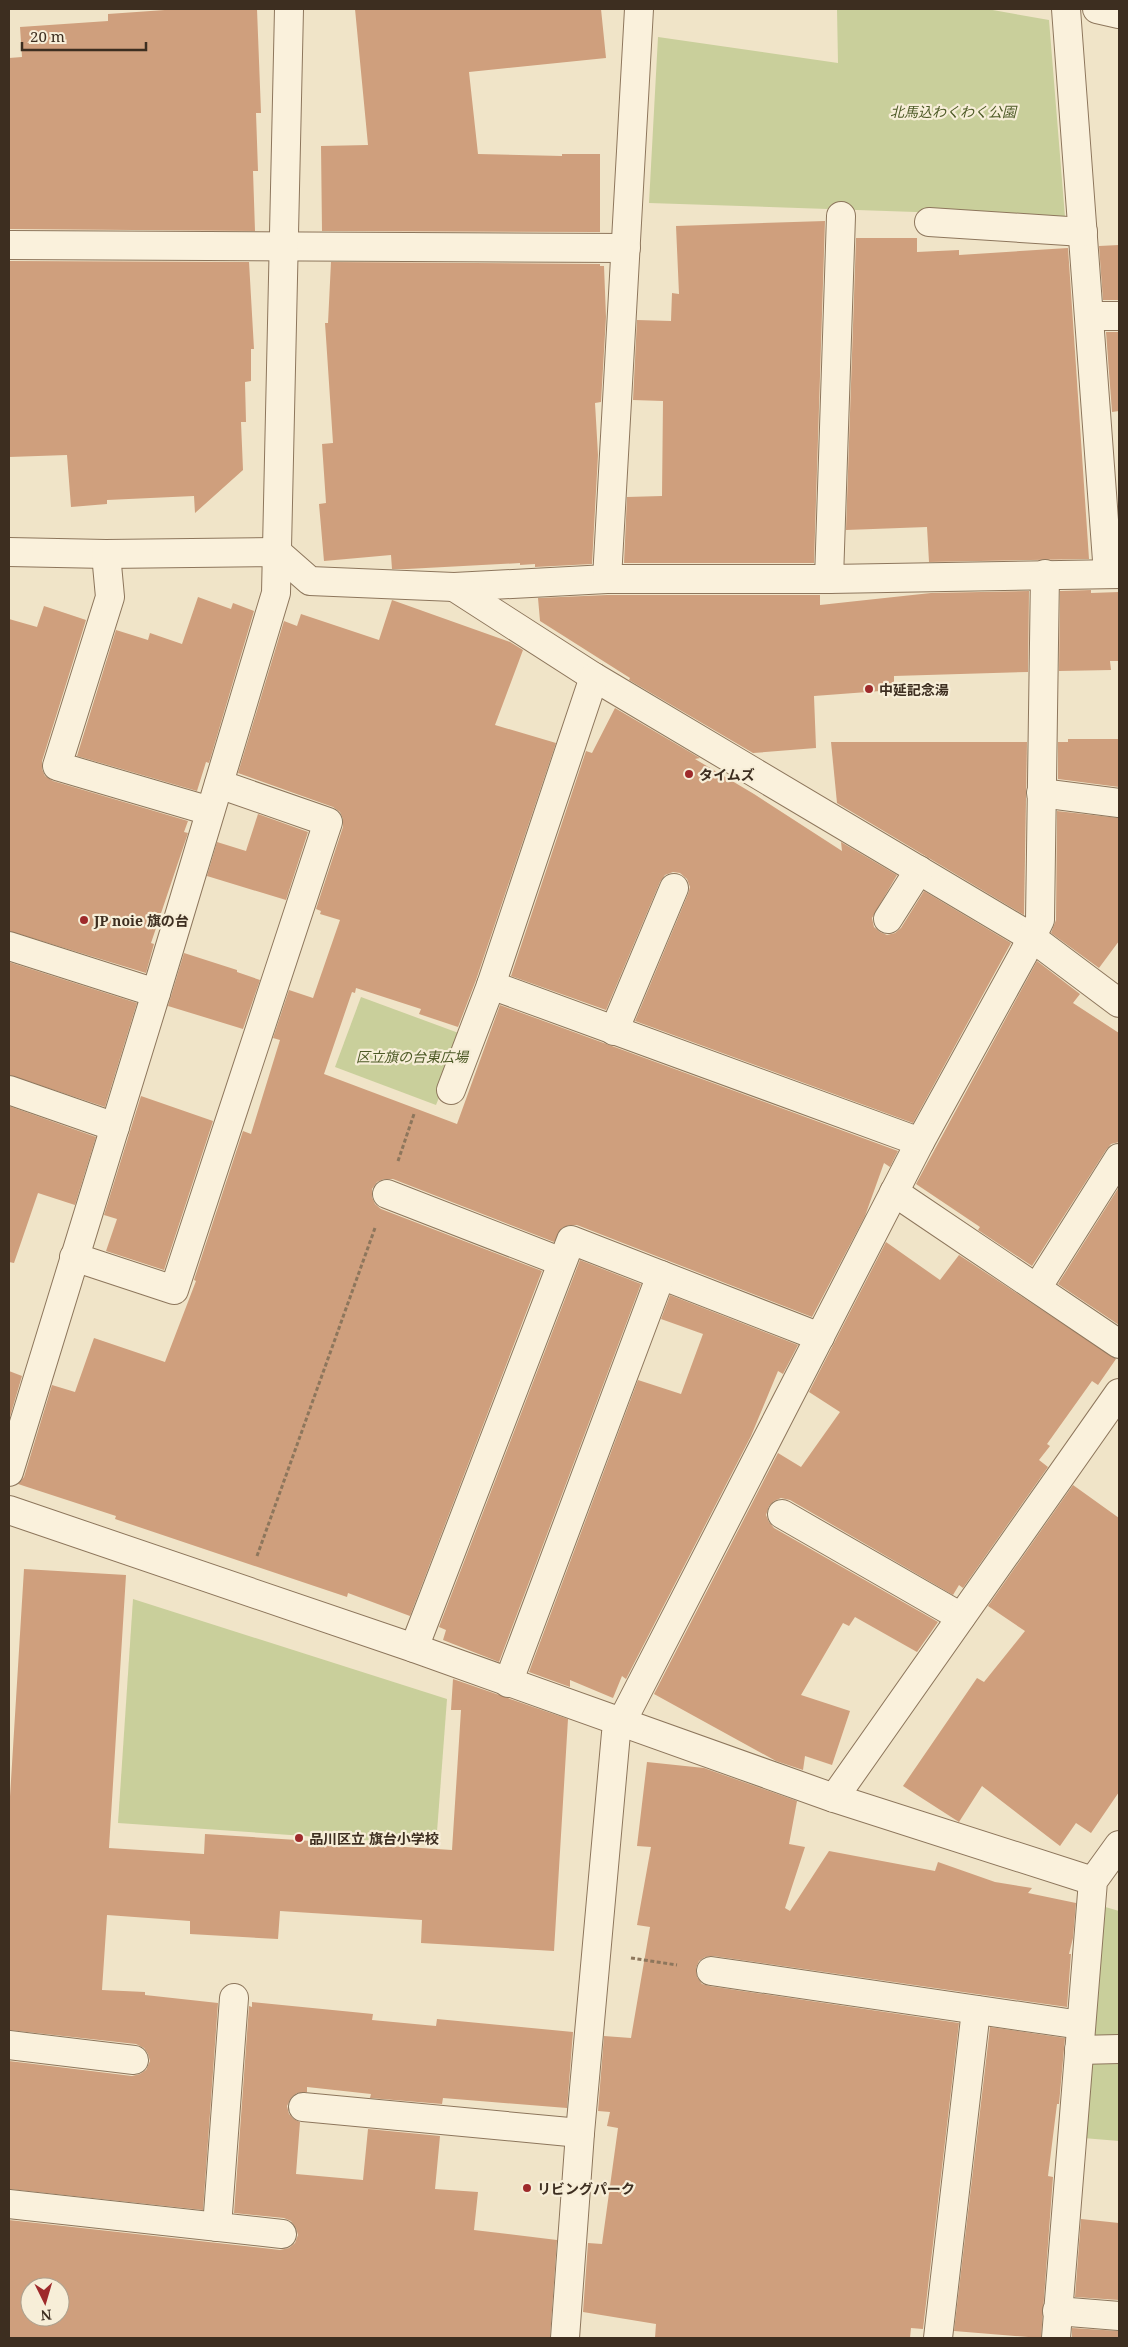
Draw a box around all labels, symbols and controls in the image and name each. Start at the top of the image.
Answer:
scale bar [22,20,146,52]
text: 20 m [30,26,65,46]
park label: 北馬込わくわく公園 [890,102,1018,121]
place label: 中延記念湯 [879,680,949,699]
marker: 中延記念湯 [863,683,875,695]
place label: タイムズ [699,765,755,784]
marker: タイムズ [683,768,695,780]
place label: JP noie 旗の台 [93,911,189,930]
marker: JP noie 旗の台 [78,914,90,926]
park label: 区立旗の台東広場 [356,1047,470,1066]
place label: 品川区立 旗台小学校 [309,1829,439,1848]
marker: 品川区立 旗台小学校 [293,1832,305,1844]
place label: リビングパーク [537,2179,635,2198]
marker: リビングパーク [521,2182,533,2194]
north arrow [20,2277,70,2327]
text: N [40,2306,53,2325]

